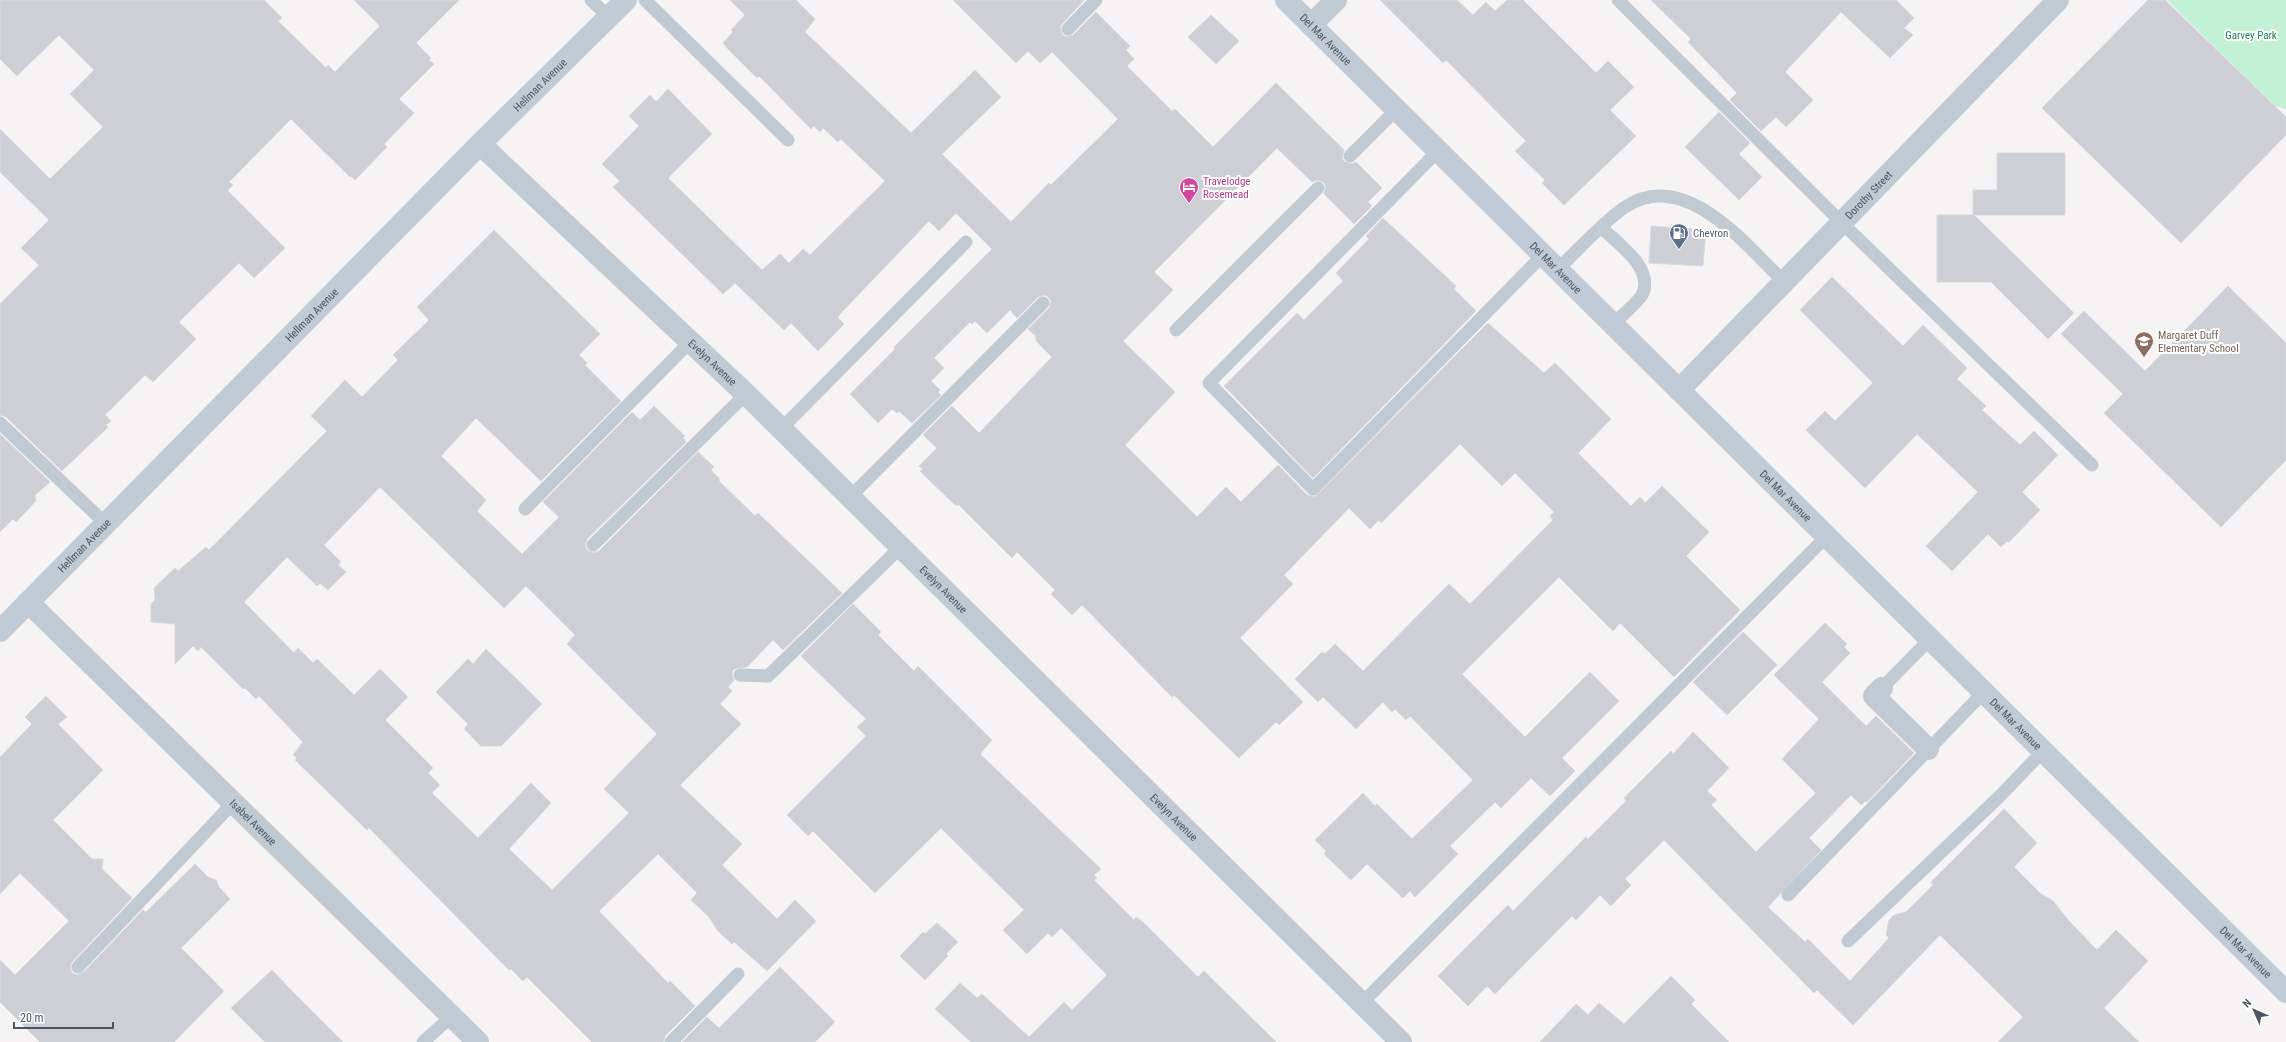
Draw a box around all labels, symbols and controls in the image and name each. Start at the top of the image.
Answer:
street label: Del Mar Avenue [1297,11,1354,68]
park label: Garvey Park [2225,29,2277,42]
street label: Hellman Avenue [510,56,569,114]
street label: Dorothy Street [1842,168,1895,222]
place label: Travelodge Rosemead [1203,175,1251,201]
hotel icon: Travelodge Rosemead [1178,176,1200,204]
fuel station icon: Chevron [1668,222,1690,250]
place label: Chevron [1693,227,1728,240]
street label: Del Mar Avenue [1527,239,1584,296]
street label: Hellman Avenue [282,285,341,344]
place label: Margaret Duff Elementary School [2158,329,2239,355]
school or university icon: Margaret Duff Elementary School [2133,330,2155,358]
street label: Evelyn Avenue [685,337,739,388]
street label: Del Mar Avenue [1757,467,1814,524]
street label: Hellman Avenue [55,516,113,575]
street label: Evelyn Avenue [917,563,970,616]
street label: Del Mar Avenue [1987,696,2044,752]
street label: Evelyn Avenue [1147,791,1200,844]
street label: Isabel Avenue [227,796,279,848]
street label: Del Mar Avenue [2217,924,2274,981]
north arrow [2234,990,2274,1030]
text: N [2240,996,2254,1010]
scale bar [14,1004,113,1030]
text: 20 m [20,1011,44,1025]

